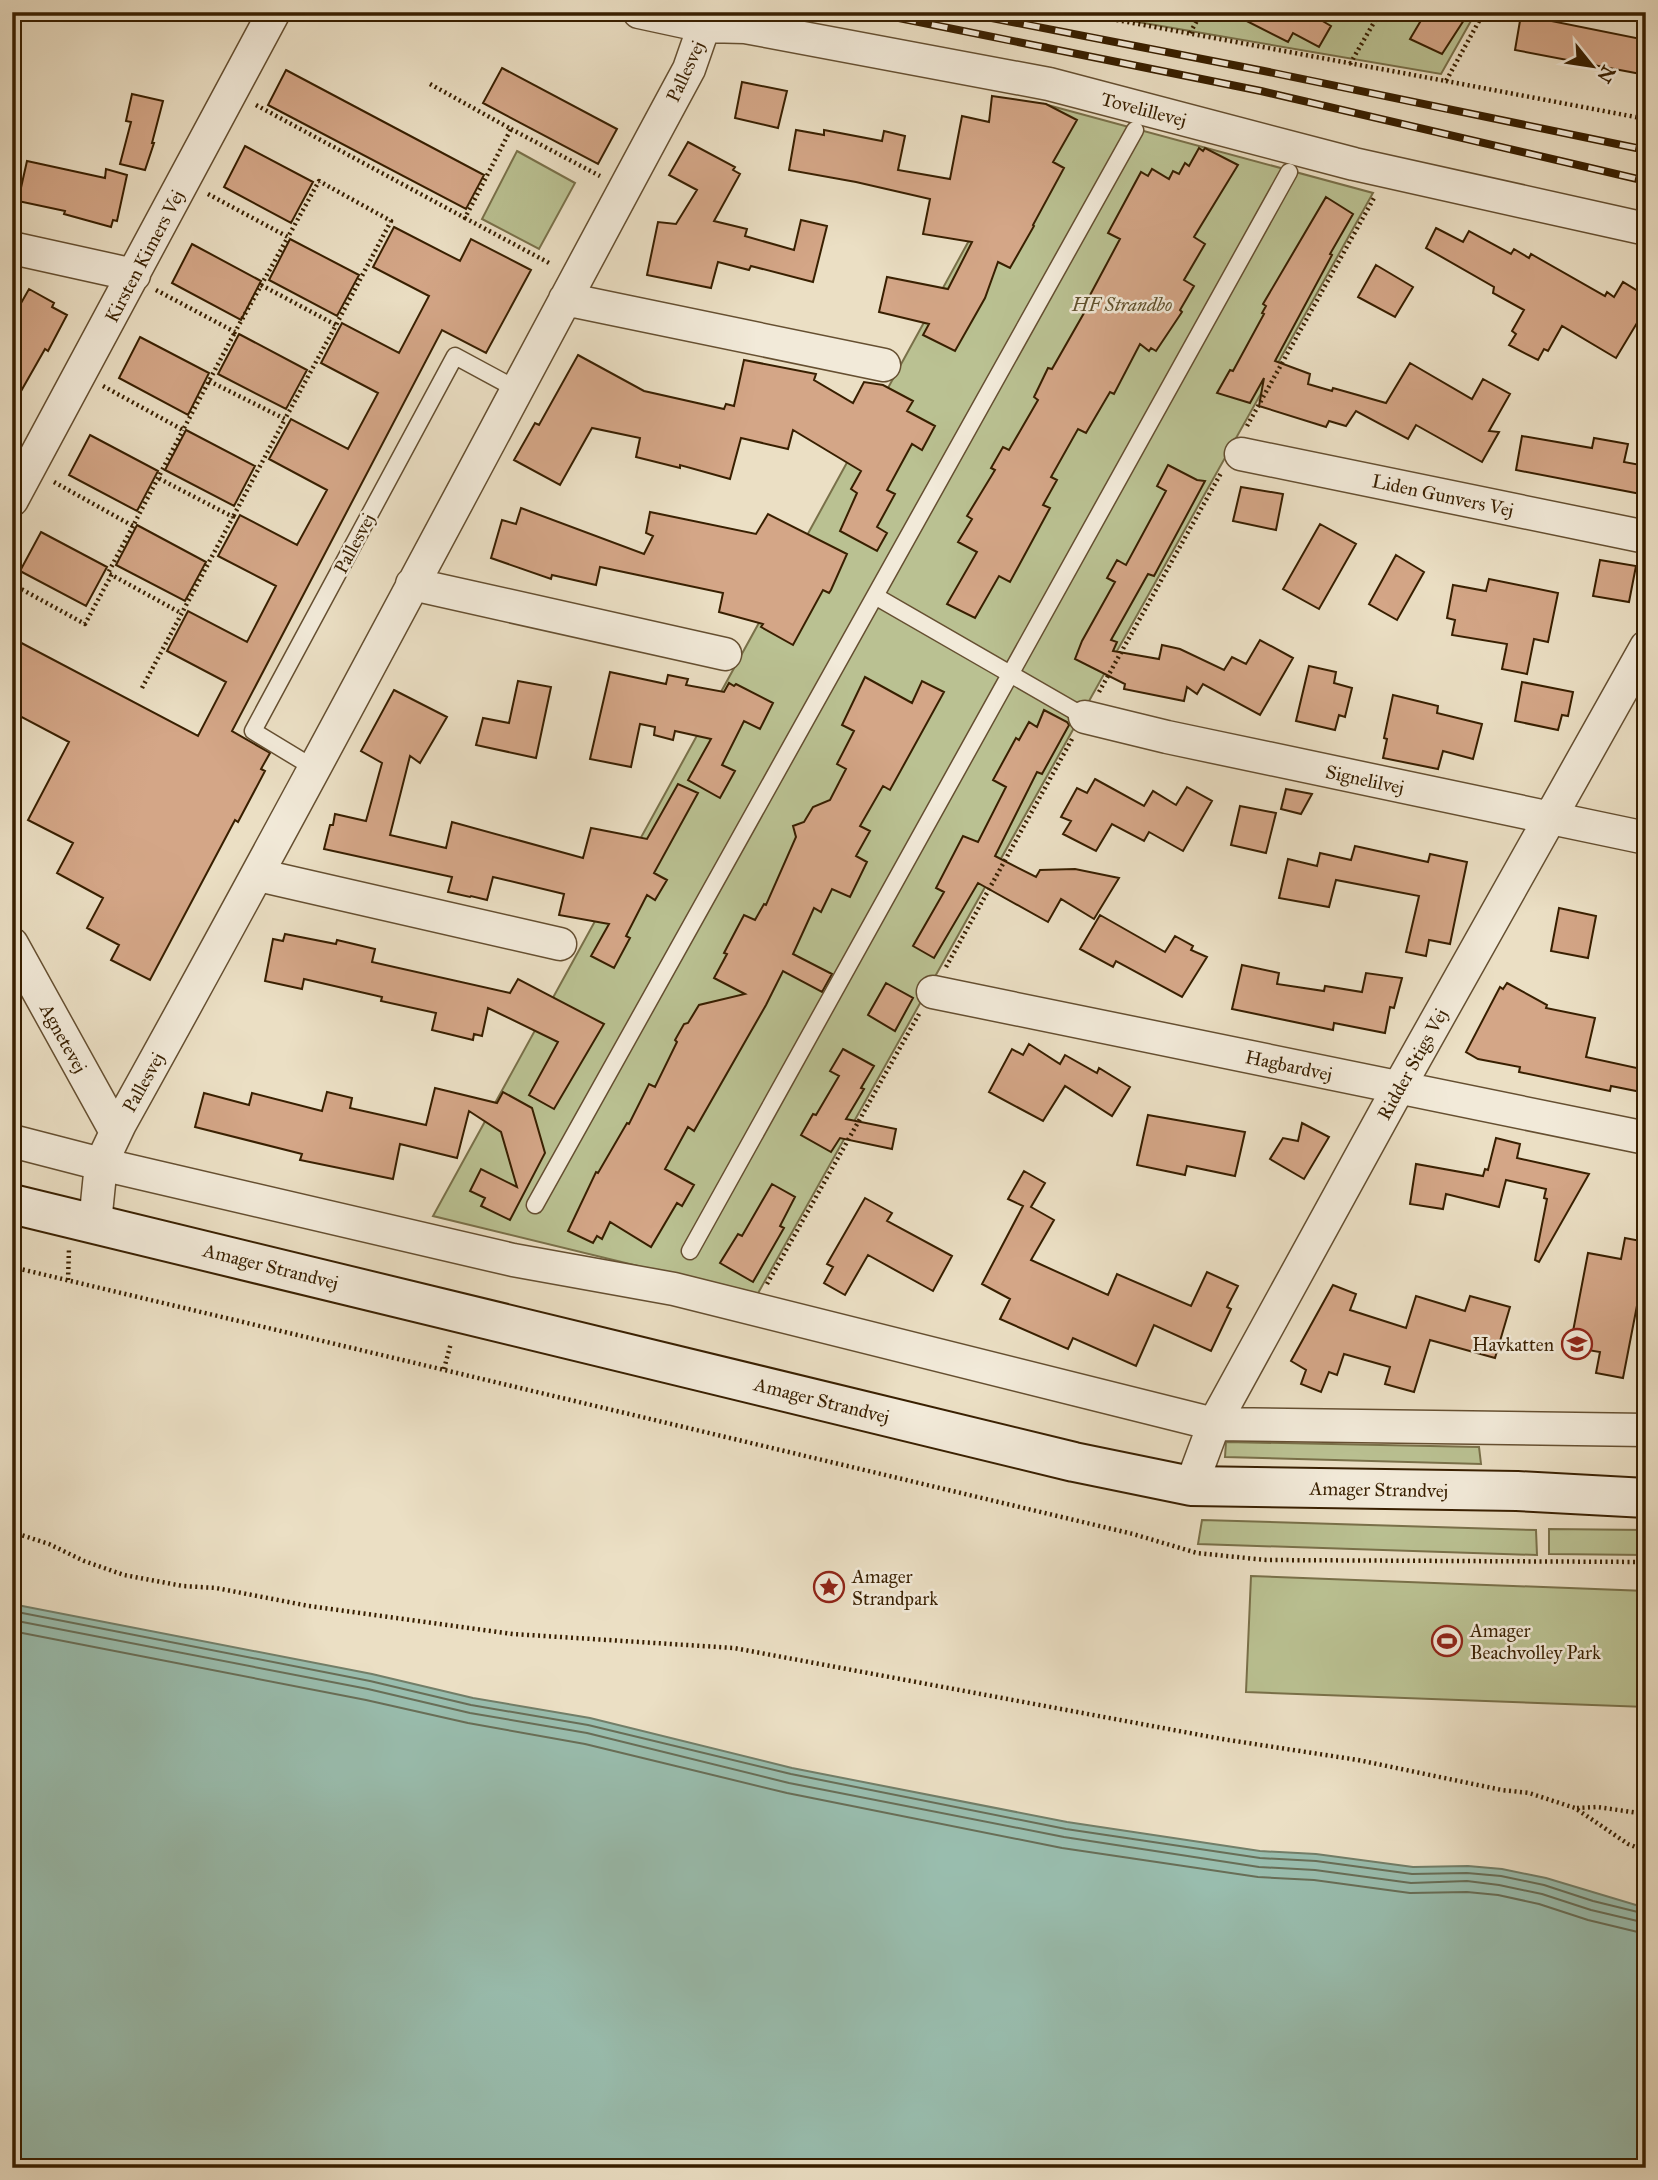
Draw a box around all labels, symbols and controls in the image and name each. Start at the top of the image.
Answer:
north arrow [1556,32,1626,102]
street label: Pallesvej [661,37,710,106]
text: N [1592,62,1620,87]
street label: Tovelillevej [1099,87,1189,132]
street label: Kirsten Kimers Vej [100,186,189,326]
park label: HF Strandbo [1071,293,1172,316]
street label: Liden Gunvers Vej [1370,469,1516,522]
street label: Pallesvej [329,509,380,577]
street label: Signelilvej [1323,760,1406,800]
street label: Agnetevej [34,999,92,1077]
street label: Ridder Stigs Vej [1372,1004,1453,1124]
street label: Hagbardvej [1243,1045,1335,1087]
street label: Pallesvej [118,1048,169,1116]
street label: Amager Strandvej [200,1238,341,1295]
school or university icon: Havkatten [1560,1327,1594,1361]
place label: Havkatten [1472,1333,1554,1356]
street label: Amager Strandvej [751,1372,892,1429]
street label: Amager Strandvej [1308,1477,1449,1503]
place label: Amager Strandpark [851,1565,938,1610]
place icon: Amager Strandpark [812,1570,846,1604]
place label: Amager Beachvolley Park [1469,1619,1601,1664]
sports icon: Amager Beachvolley Park [1430,1624,1464,1658]

